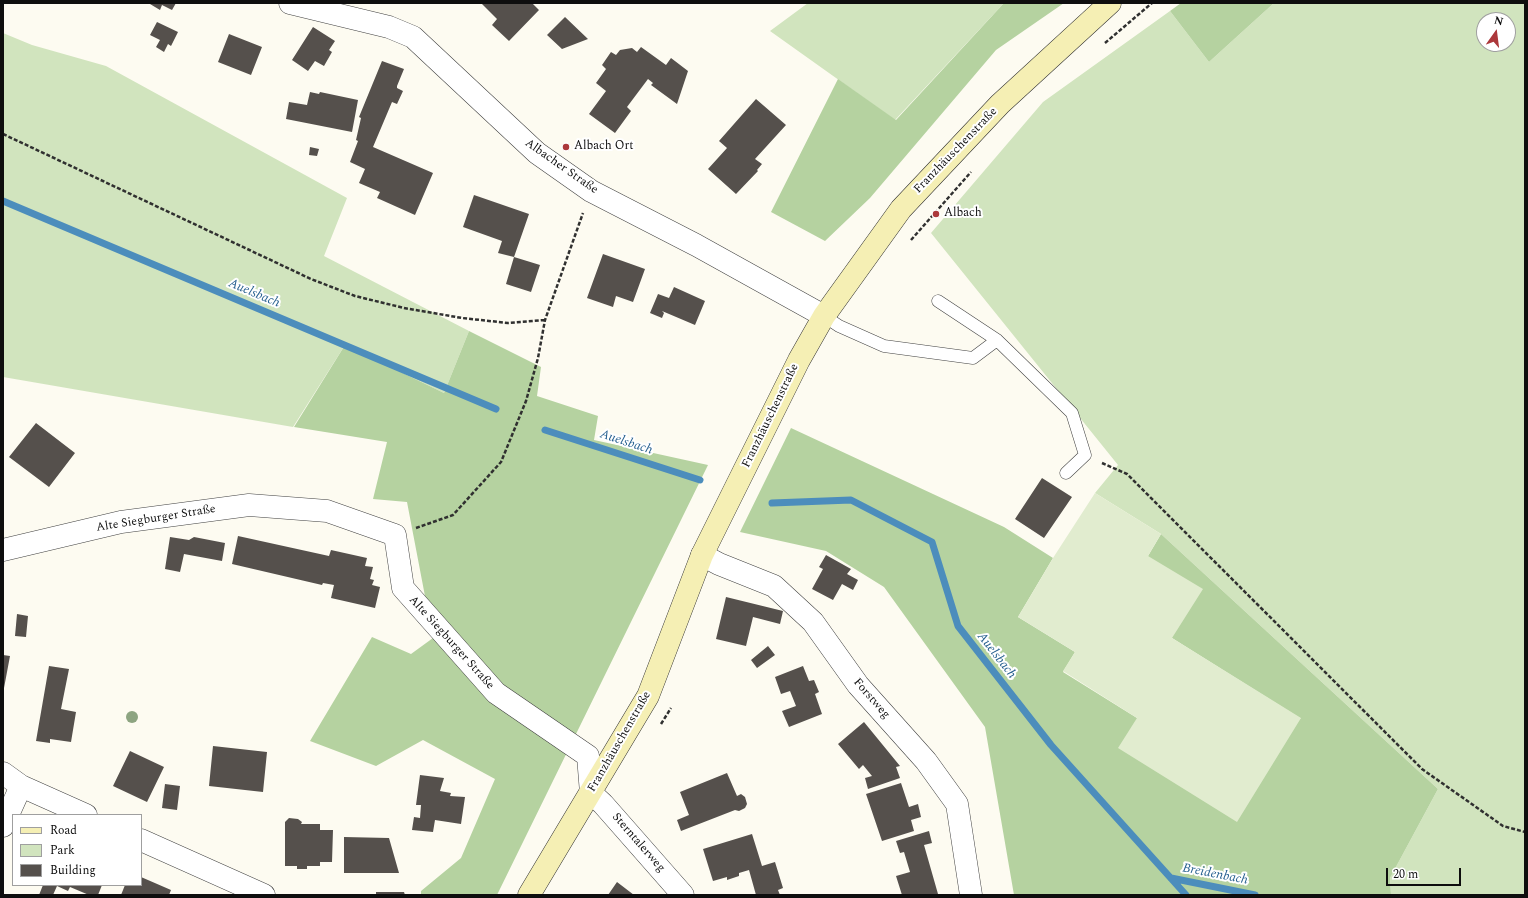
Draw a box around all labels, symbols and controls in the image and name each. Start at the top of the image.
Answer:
north arrow [1476,12,1516,52]
text: N [1492,12,1505,30]
street label: Franzhäuschenstraße [911,105,1001,197]
street label: Albacher Straße [522,136,600,198]
place label: Albach Ort [574,140,633,154]
marker: Albach Ort [561,142,571,152]
place label: Albach [944,207,982,221]
marker: Albach [931,209,941,219]
water label: Auelsbach [226,276,282,312]
street label: Franzhäuschenstraße [740,362,802,470]
water label: Auelsbach [598,427,654,459]
street label: Alte Siegburger Straße [95,502,217,536]
street label: Alte Siegburger Straße [405,593,497,693]
water label: Auelsbach [973,630,1019,682]
street label: Forstweg [850,676,892,722]
street label: Franzhäuschenstraße [585,689,655,795]
street label: Sterntalerweg [608,810,668,876]
legend [12,814,142,886]
text: Road [50,821,77,840]
text: Park [50,841,75,860]
scale bar [1388,860,1463,886]
text: Building [50,861,96,880]
water label: Breidenbach [1181,861,1249,889]
text: 20 m [1393,865,1418,884]

